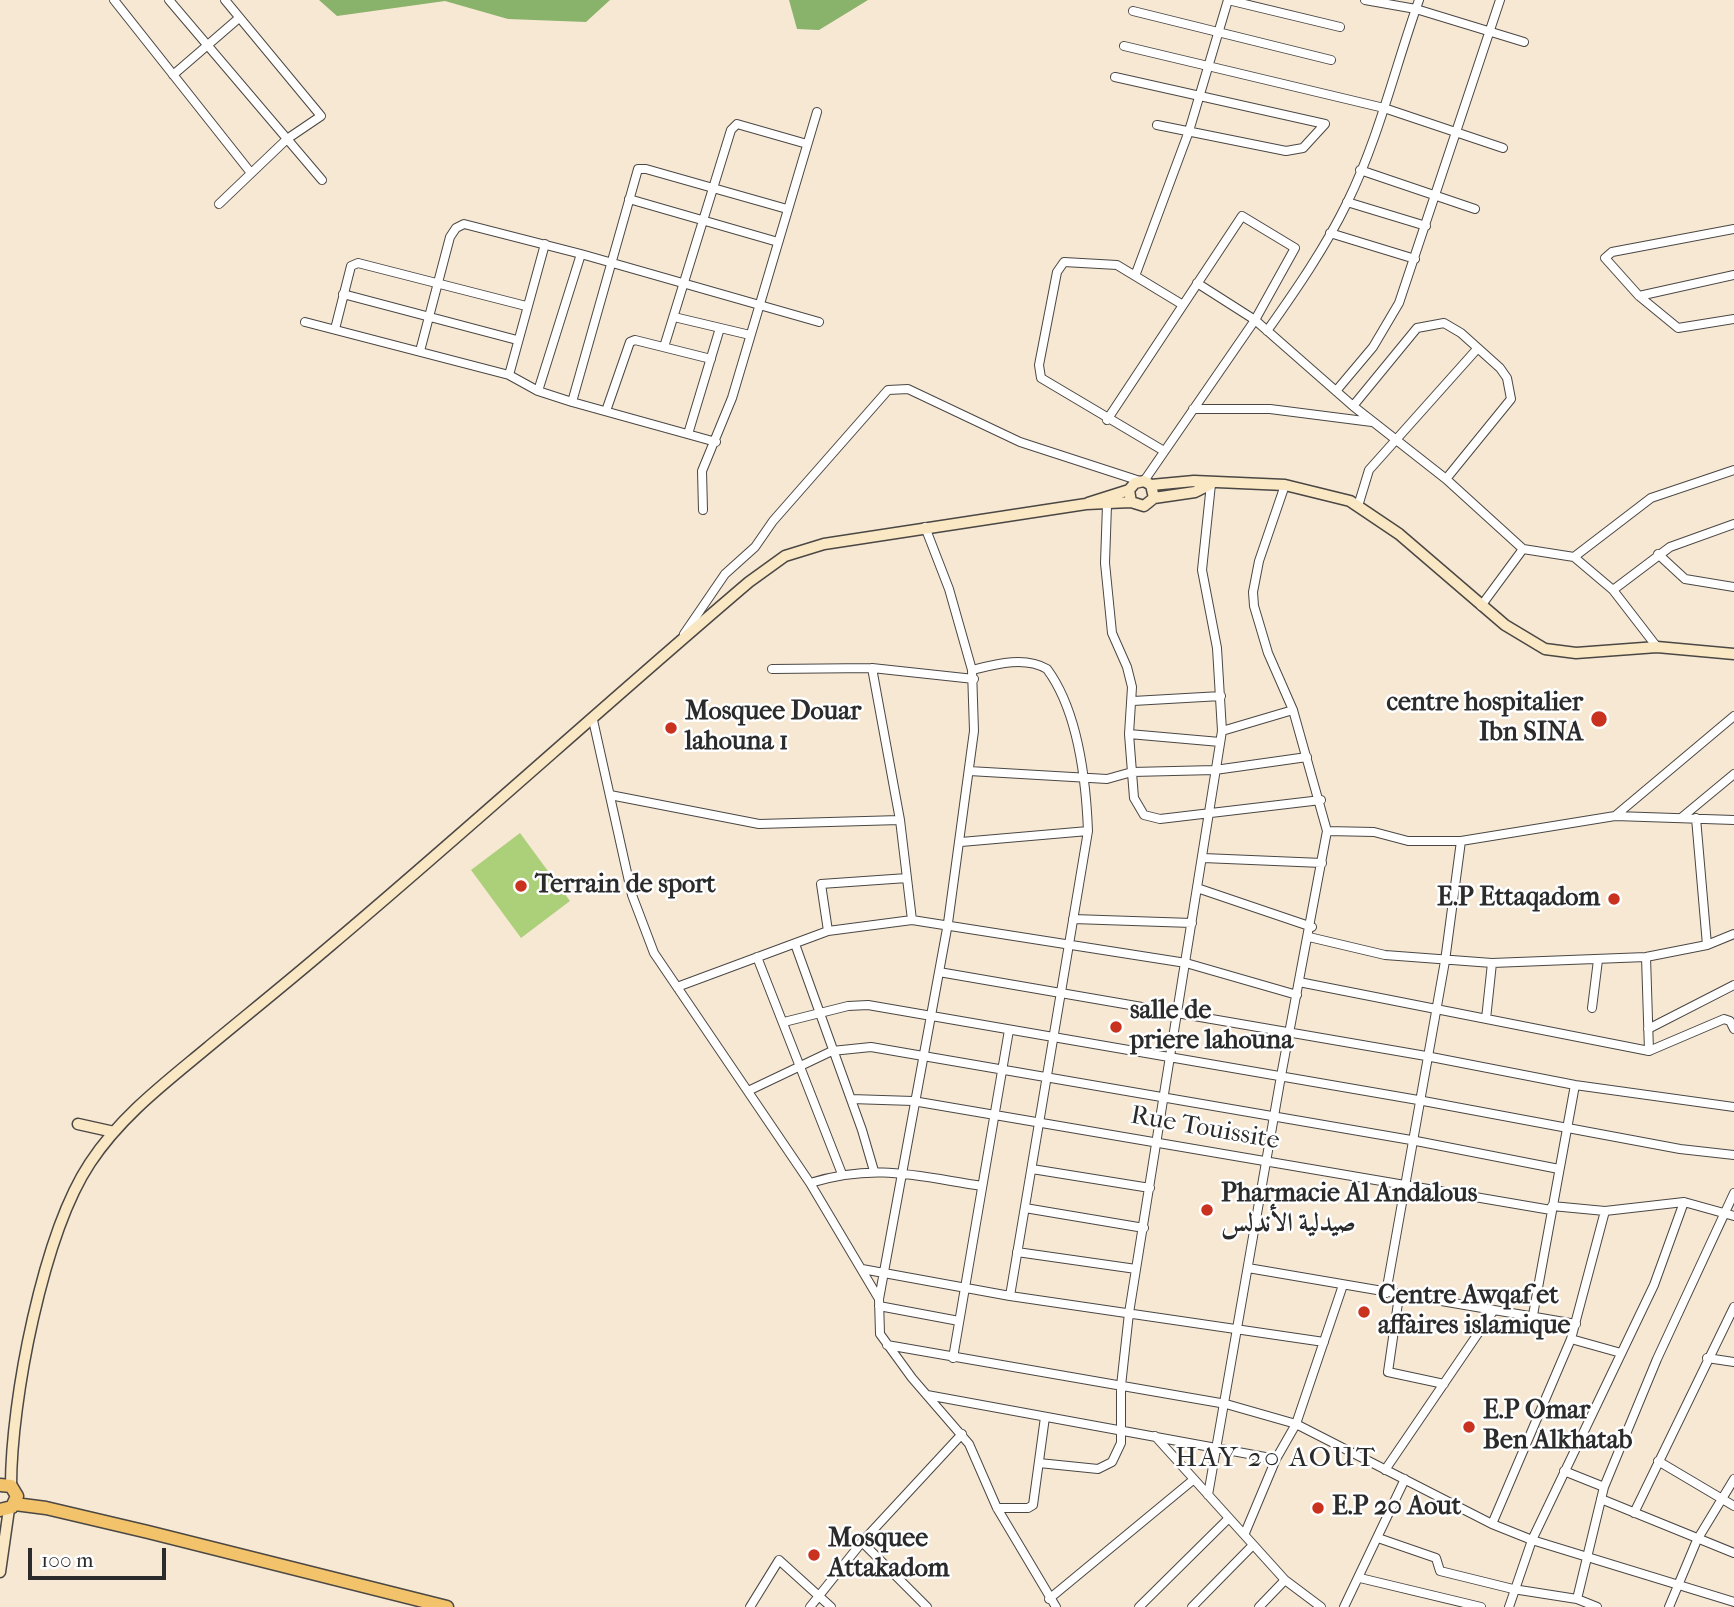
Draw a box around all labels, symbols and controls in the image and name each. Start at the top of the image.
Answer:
place label: centre hospitalier Ibn SINA [1386,688,1583,750]
place label: Mosquee Douar lahouna 1 [685,697,861,758]
marker: centre hospitalier Ibn SINA [1589,709,1609,729]
marker: Mosquee Douar lahouna 1 [663,720,679,736]
place label: Terrain de sport [535,870,715,902]
marker: Terrain de sport [513,878,529,894]
place label: E.P Ettaqadom [1437,883,1600,915]
marker: E.P Ettaqadom [1606,891,1622,907]
place label: salle de priere lahouna [1130,996,1293,1058]
marker: salle de priere lahouna [1108,1019,1124,1035]
street label: Rue Touissite [1128,1101,1282,1157]
place label: Pharmacie Al Andalous صيدلية الأندلس [1221,1179,1477,1240]
marker: Pharmacie Al Andalous صيدلية الأندلس [1199,1202,1215,1218]
place label: Centre Awqaf et affaires islamique [1378,1281,1570,1342]
marker: Centre Awqaf et affaires islamique [1356,1304,1372,1320]
place label: E.P Omar Ben Alkhatab [1483,1396,1632,1458]
marker: E.P Omar Ben Alkhatab [1461,1419,1477,1435]
district label: HAY 20 AOUT [1176,1442,1376,1476]
place label: E.P 20 Aout [1332,1492,1461,1524]
marker: E.P 20 Aout [1310,1500,1326,1516]
place label: Mosquee Attakadom [828,1524,949,1586]
scale bar [32,1534,170,1578]
marker: Mosquee Attakadom [806,1547,822,1563]
text: 100 m [41,1548,94,1572]

